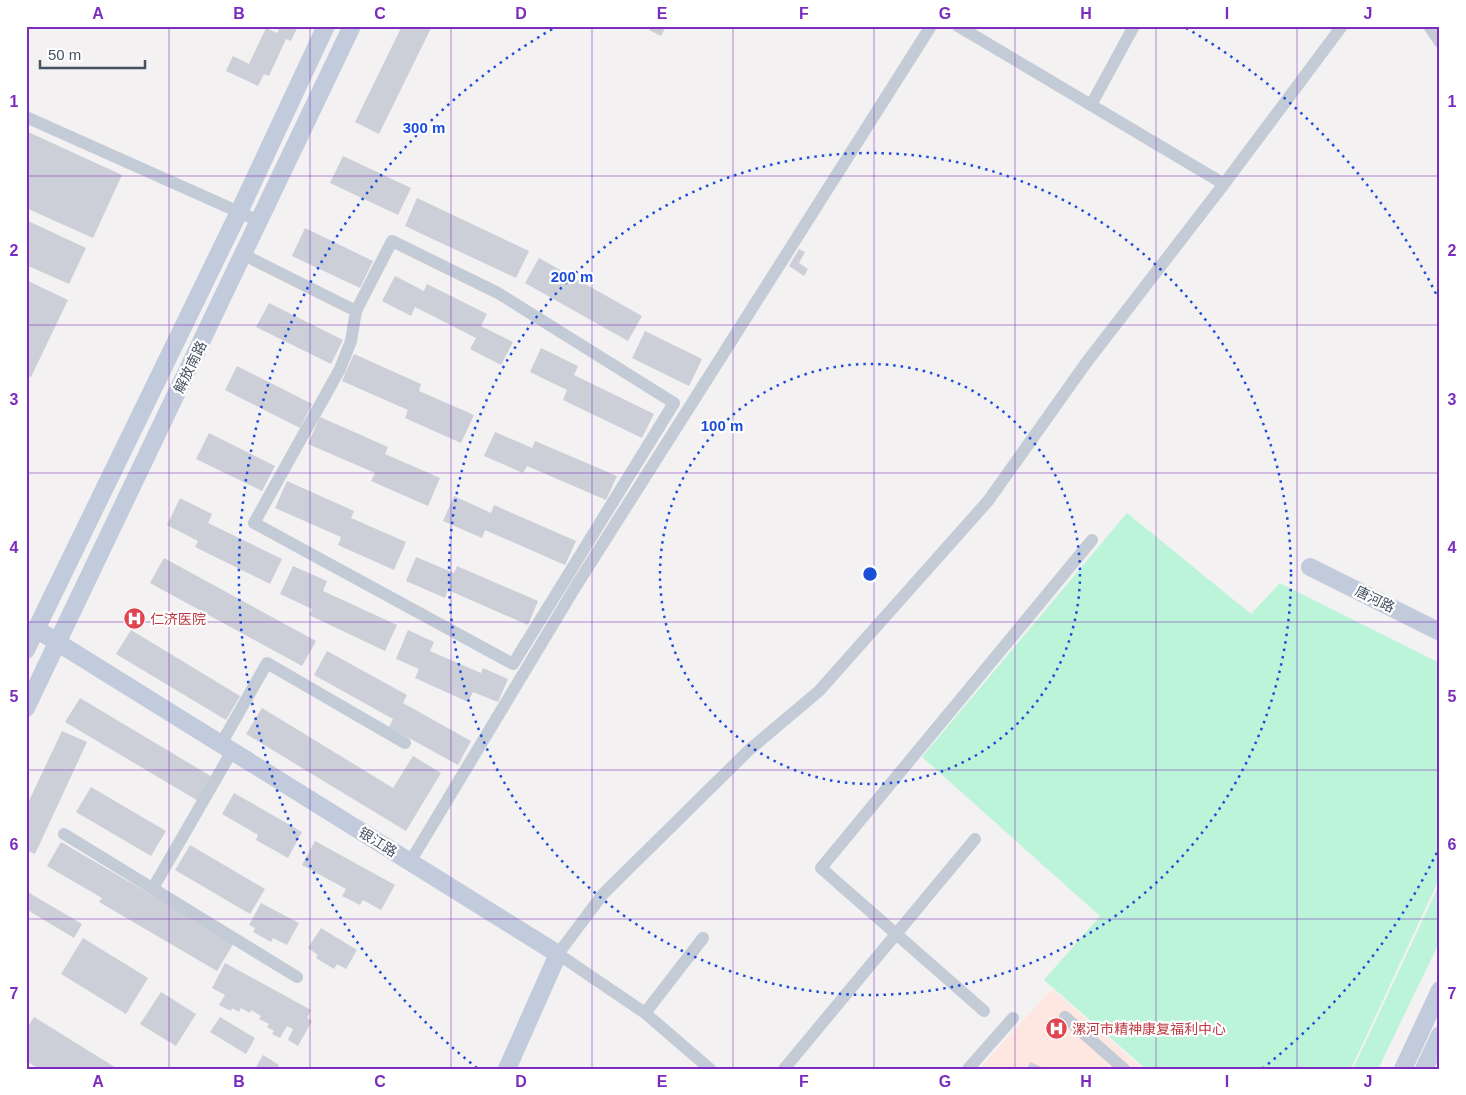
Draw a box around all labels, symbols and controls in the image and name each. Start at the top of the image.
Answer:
text: A [92,5,104,22]
text: B [233,5,245,22]
text: C [374,5,386,22]
text: D [515,5,527,22]
text: E [657,5,668,22]
text: F [799,5,809,22]
text: G [939,5,951,22]
text: H [1080,5,1092,22]
text: I [1225,5,1229,22]
text: J [1364,5,1372,22]
scale bar [40,38,145,70]
text: 50 m [48,46,81,63]
text: 1 [10,93,19,110]
text: 1 [1448,93,1457,110]
text: 300 m [403,119,445,136]
text: 2 [10,242,19,259]
text: 2 [1448,242,1457,259]
text: 200 m [551,268,593,285]
street label: 解放南路 [171,338,209,396]
text: 3 [10,391,19,408]
text: 3 [1448,391,1457,408]
text: 100 m [701,417,743,434]
text: 4 [10,539,19,556]
text: 4 [1448,539,1457,556]
centre of rings [861,565,879,583]
street label: 唐河路 [1353,583,1397,615]
hospital icon: 仁济医院 [122,607,146,631]
place label: 仁济医院 [150,611,206,627]
text: 5 [10,688,19,705]
text: 5 [1448,688,1457,705]
street label: 银江路 [356,824,400,860]
text: 6 [10,836,19,853]
text: 6 [1448,836,1457,853]
text: 7 [10,985,19,1002]
text: 7 [1448,985,1457,1002]
hospital icon: 漯河市精神康复福利中心 [1044,1017,1068,1041]
place label: 漯河市精神康复福利中心 [1072,1021,1226,1037]
text: A [92,1073,104,1090]
text: B [233,1073,245,1090]
text: C [374,1073,386,1090]
text: D [515,1073,527,1090]
text: E [657,1073,668,1090]
text: F [799,1073,809,1090]
text: G [939,1073,951,1090]
text: H [1080,1073,1092,1090]
text: I [1225,1073,1229,1090]
text: J [1364,1073,1372,1090]

